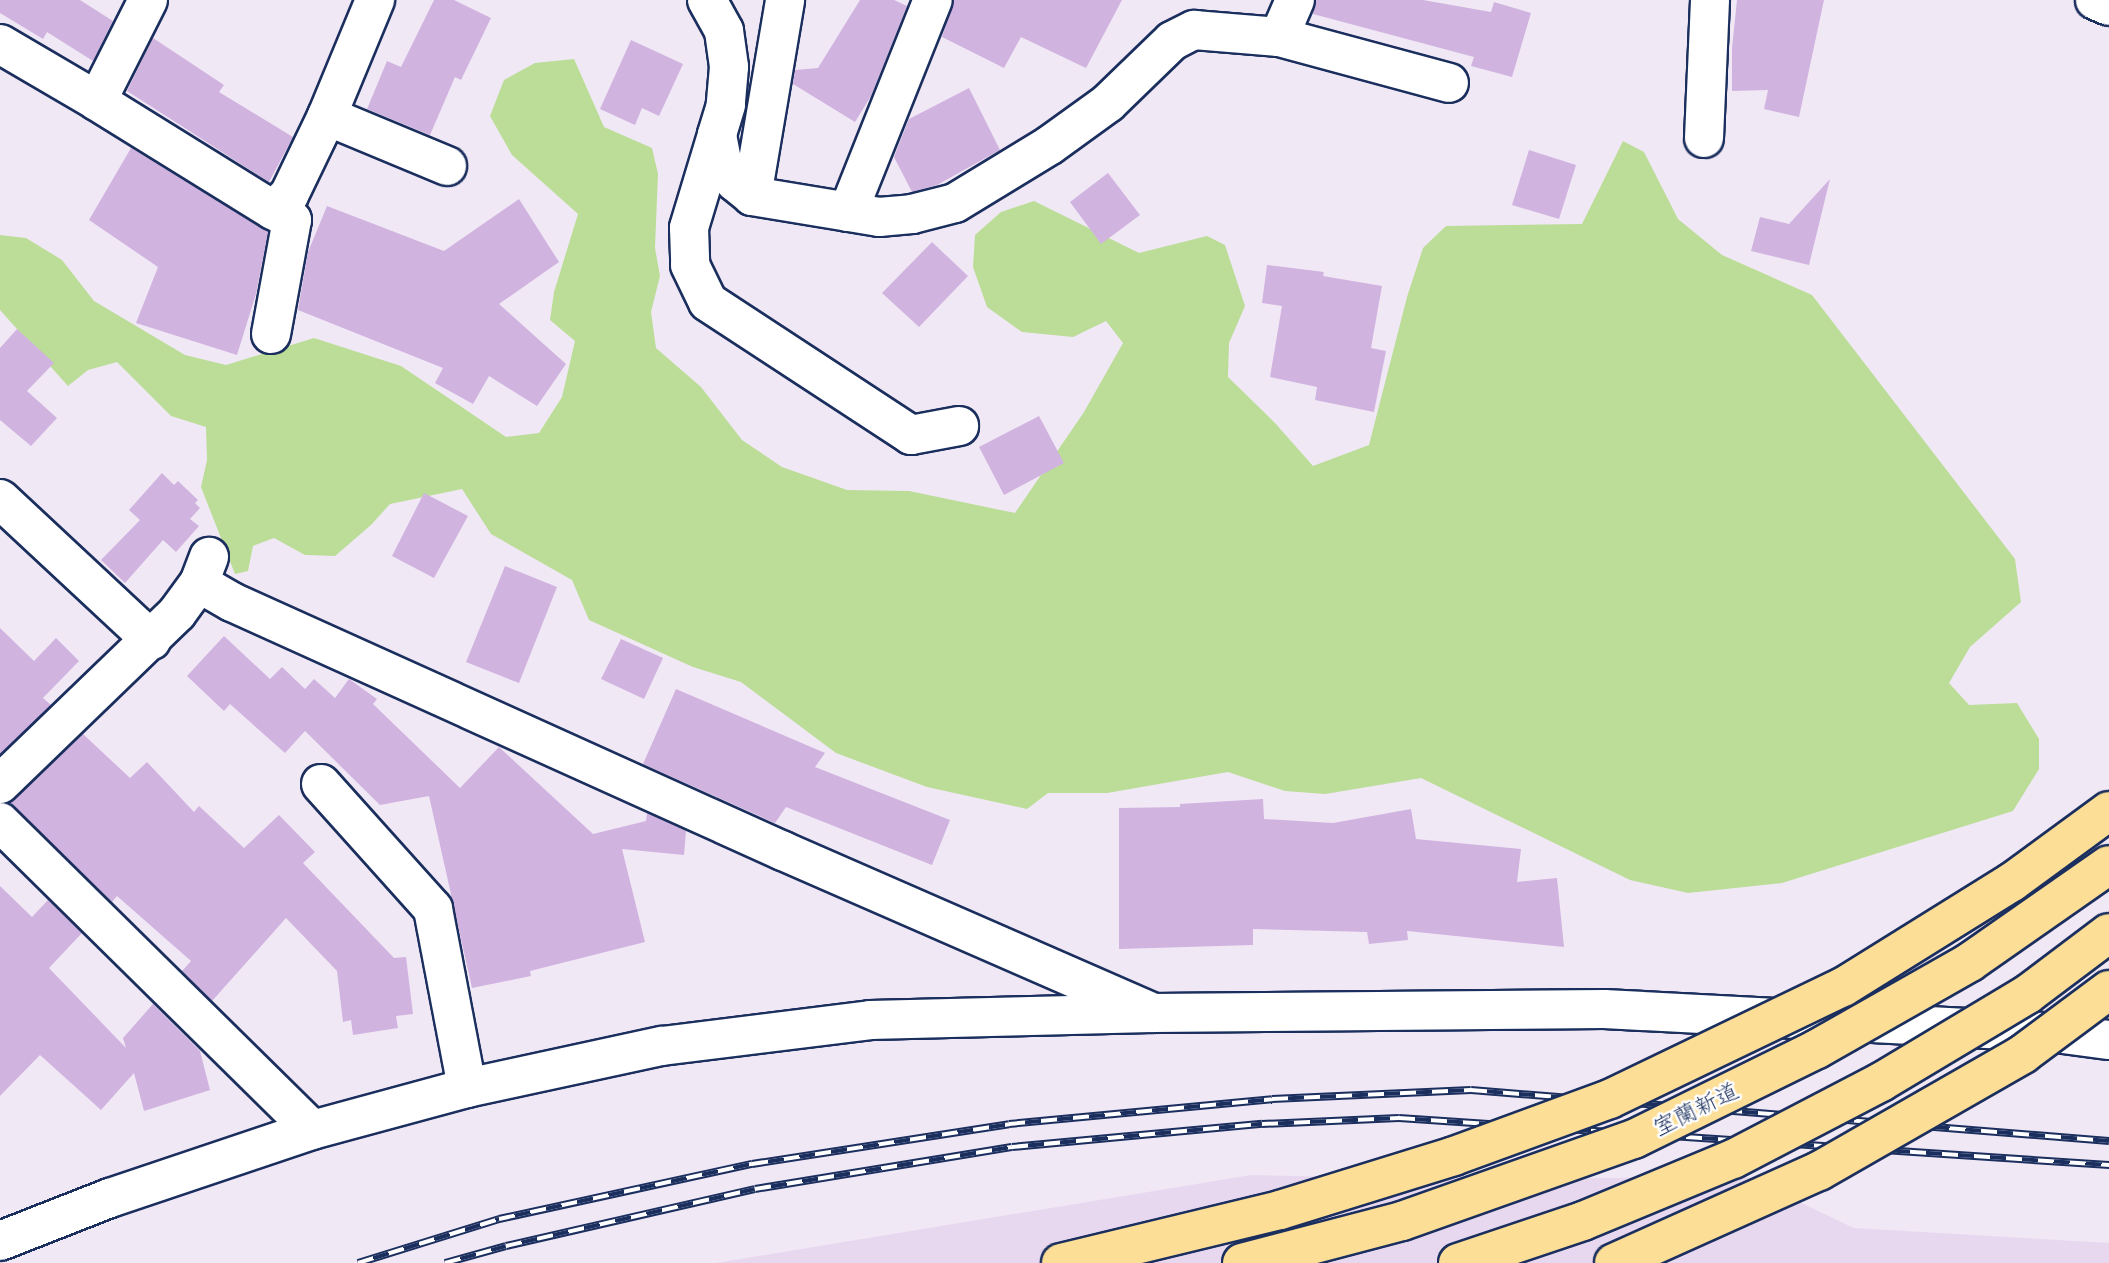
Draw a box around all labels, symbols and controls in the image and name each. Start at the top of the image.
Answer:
street label: 室蘭新道 [1649,1076,1743,1142]

